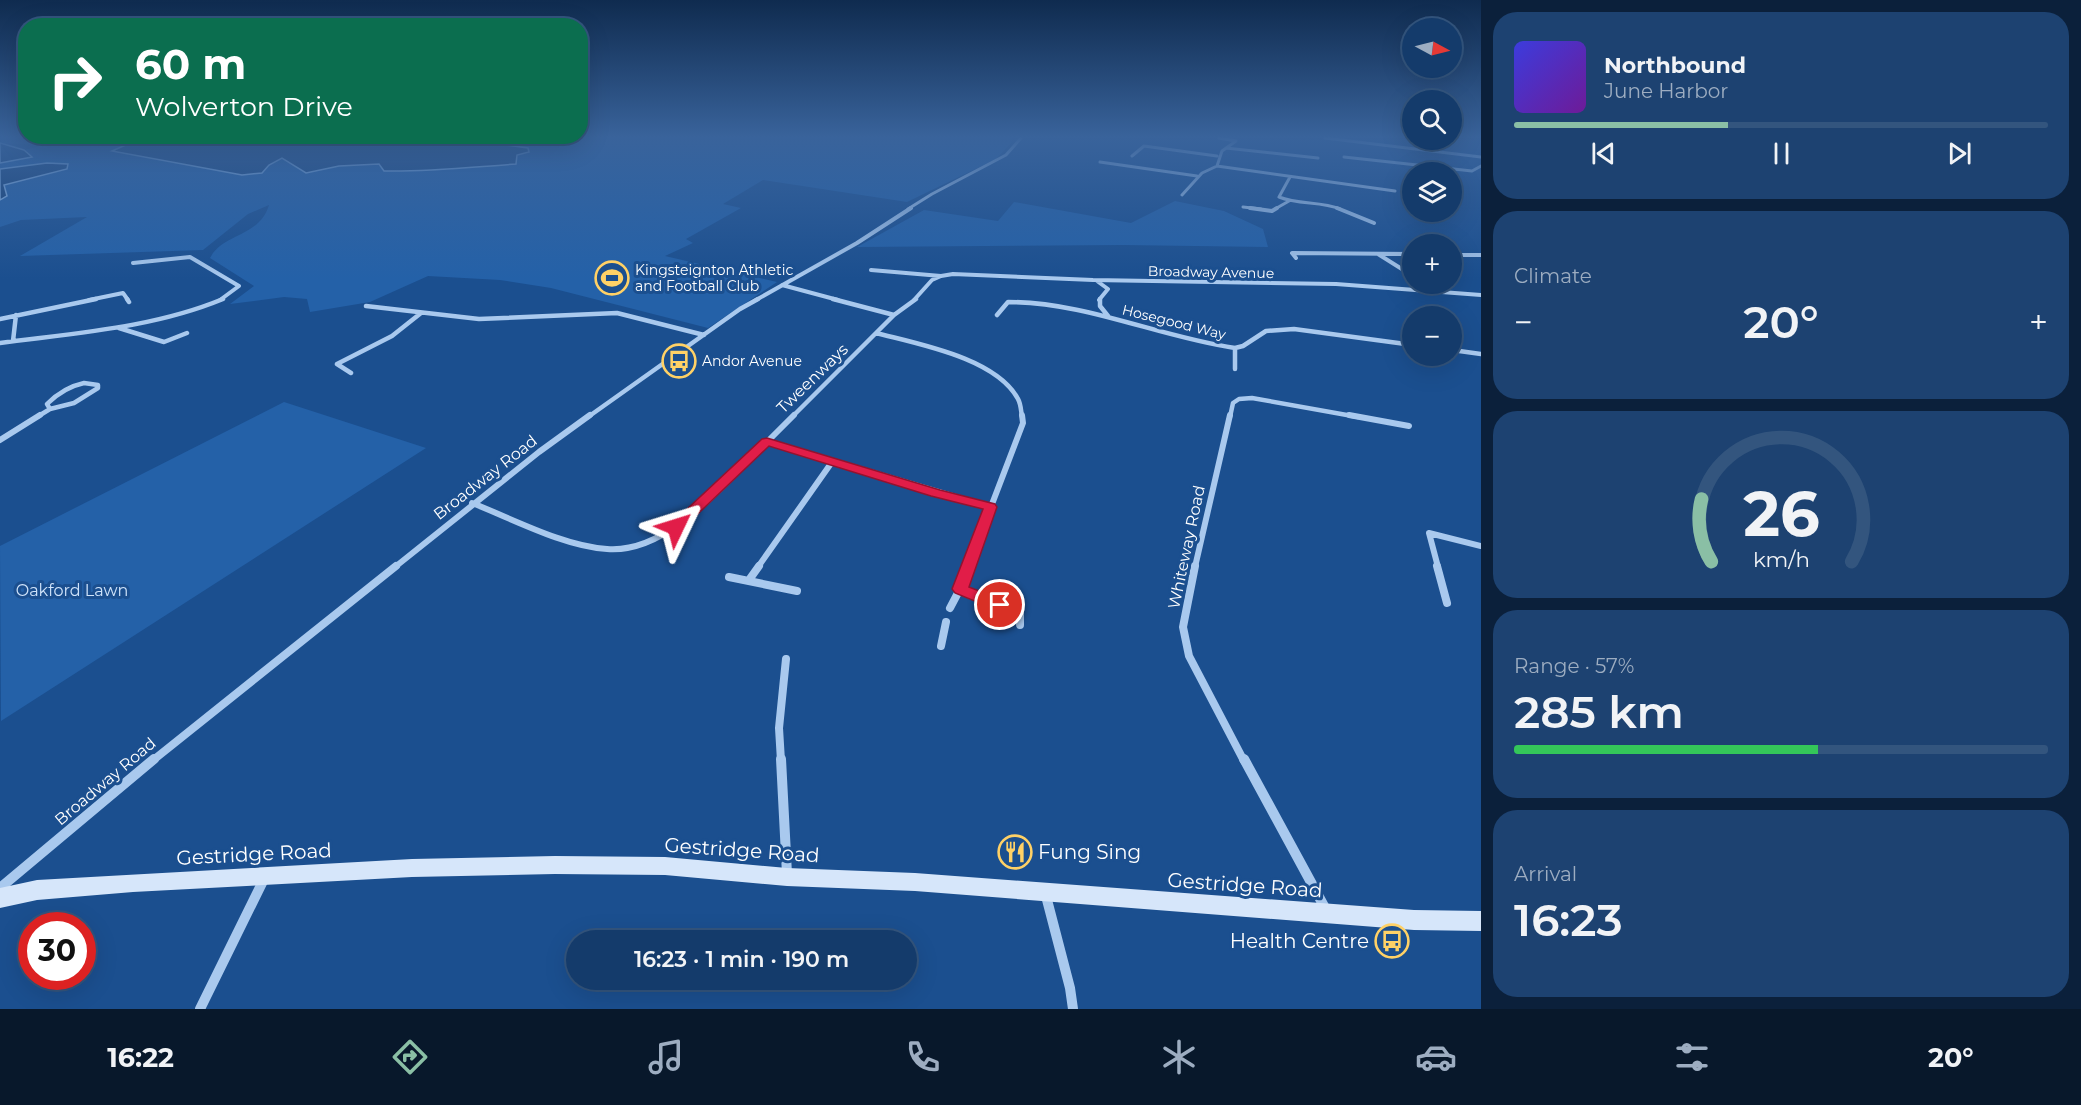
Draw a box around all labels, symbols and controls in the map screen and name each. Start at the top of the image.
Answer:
north arrow [1402,18,1462,78]
map controls [1402,18,1462,366]
text: 60 m [135,38,246,90]
icon: right [36,42,114,120]
text: Northbound [1604,52,1746,79]
text: June Harbor [1604,79,1728,103]
text: Wolverton Drive [135,90,353,123]
button: search [1402,90,1462,150]
icon: previous [1587,137,1620,170]
icon: pause [1765,137,1798,170]
icon: next [1943,137,1976,170]
button: layers [1402,162,1462,222]
button: + [1402,234,1462,294]
sports icon: Kingsteignton Athletic and Football Club [594,260,630,296]
place label: Kingsteignton Athletic and Football Club [635,261,793,295]
street label: Broadway Avenue [1148,262,1274,282]
text: Climate [1514,264,1592,288]
text: 20° [1743,294,1819,349]
street label: Hosegood Way [1120,300,1228,344]
text: − [1514,302,1533,342]
text: + [2029,302,2048,342]
button: − [1402,306,1462,366]
street label: Tweenways [773,340,852,417]
bus stop icon: Andor Avenue [661,343,697,379]
place label: Andor Avenue [702,352,802,370]
street label: Broadway Road [430,431,541,524]
text: 26 [1743,476,1819,552]
street label: Whiteway Road [1164,484,1209,611]
position arrow [644,495,708,559]
text: km/h [1752,546,1810,572]
pin [974,579,1025,630]
park label: Oakford Lawn [16,581,128,600]
icon: arrive [983,588,1016,621]
text: Range · 57% [1514,654,1634,678]
text: 285 km [1514,684,1684,739]
street label: Broadway Road [51,734,160,829]
street label: Gestridge Road [664,833,820,867]
restaurant icon: Fung Sing [997,834,1033,870]
street label: Gestridge Road [176,838,332,870]
place label: Fung Sing [1038,840,1141,864]
text: Arrival [1514,862,1577,886]
street label: Gestridge Road [1167,868,1323,902]
text: 16:23 [1514,892,1623,947]
speed limit sign: 30 [18,912,96,990]
bus stop icon: Health Centre [1374,923,1410,959]
place label: Health Centre [1230,929,1369,953]
text: 16:23 · 1 min · 190 m [634,946,849,973]
icon: directions [389,1036,431,1078]
icon: music [645,1036,687,1078]
icon: phone [902,1036,944,1078]
icon: climate [1158,1036,1200,1078]
icon: car [1415,1036,1457,1078]
icon: filters [1671,1036,1713,1078]
text: 16:22 [107,1041,174,1074]
text: 20° [1928,1041,1974,1074]

